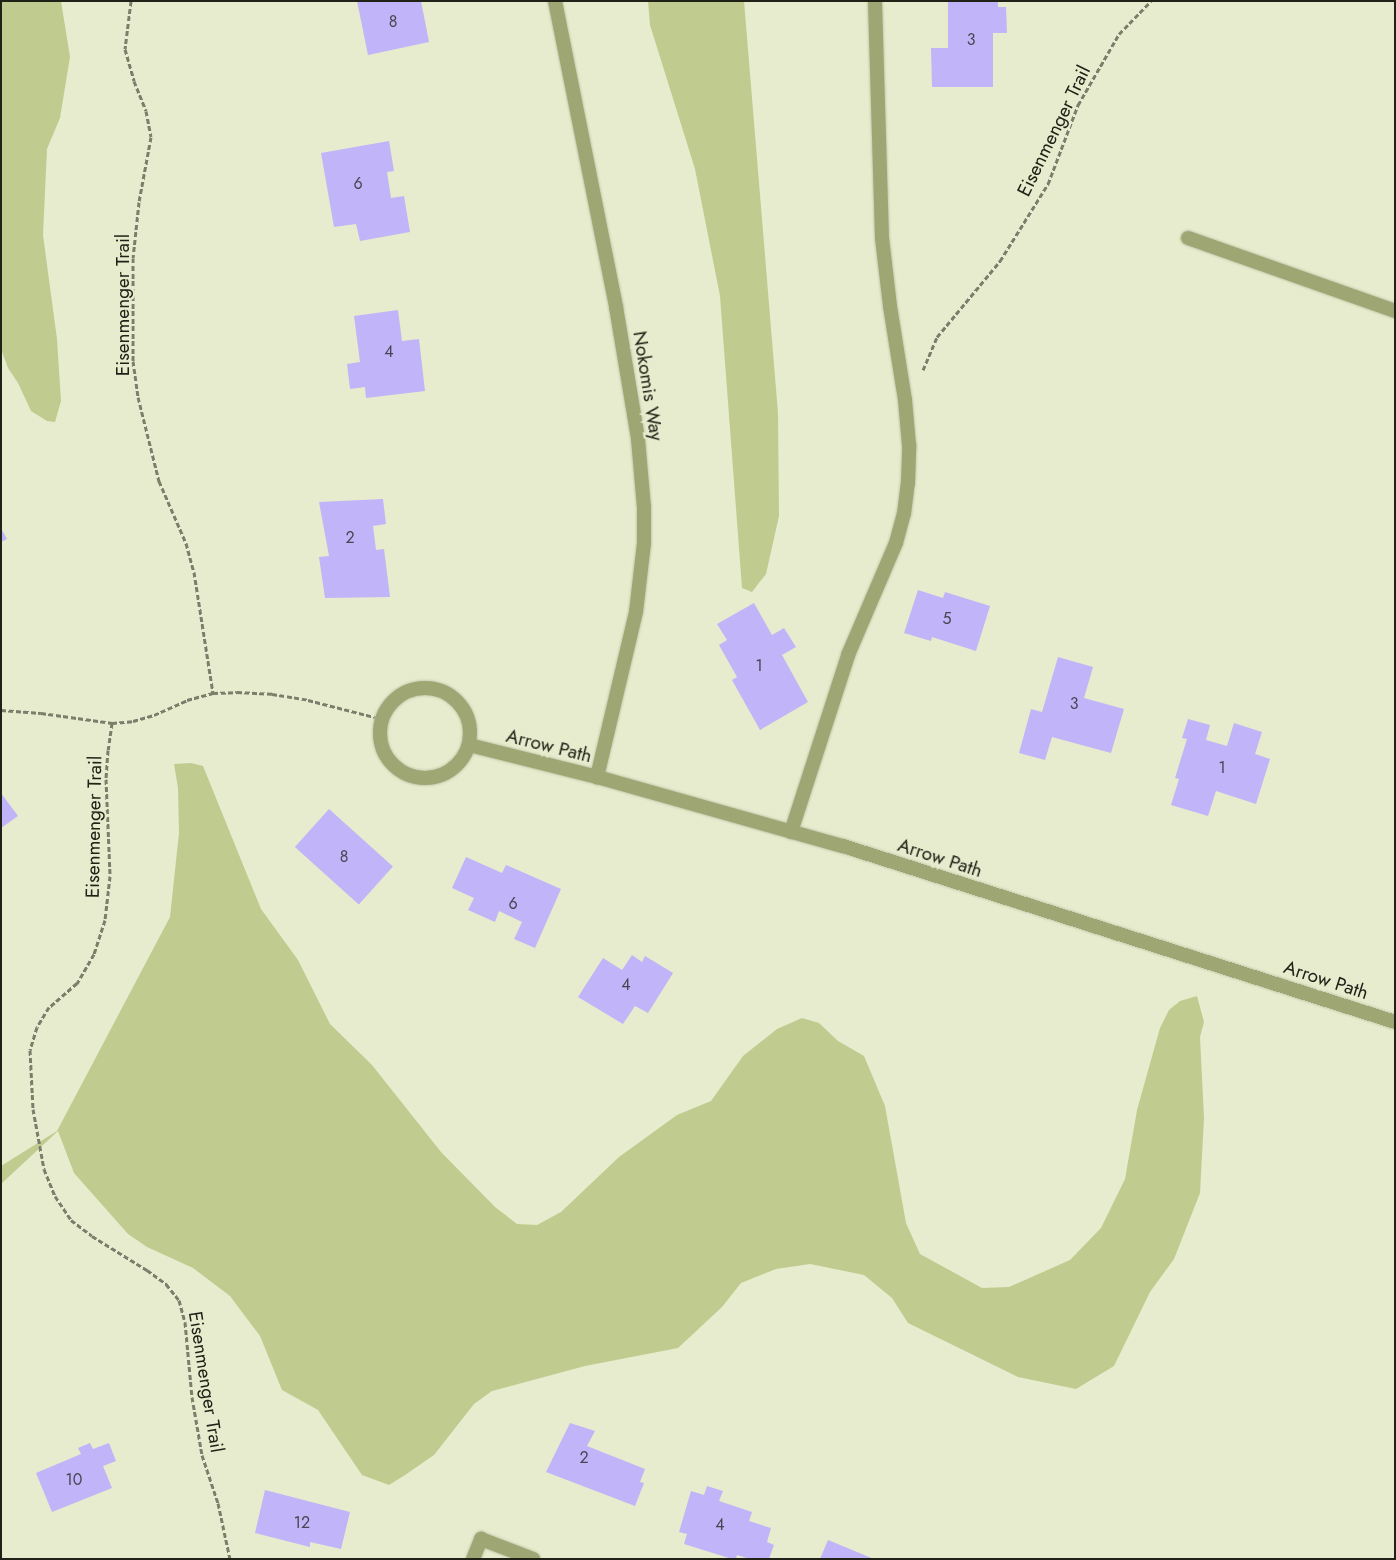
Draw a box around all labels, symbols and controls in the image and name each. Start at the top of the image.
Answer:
house number: 8 [389,12,397,32]
house number: 3 [967,30,975,50]
street label: Eisenmenger Trail [1013,62,1095,200]
house number: 6 [353,174,363,194]
street label: Eisenmenger Trail [112,234,134,376]
street label: Nokomis Way [628,329,668,443]
house number: 4 [384,342,394,362]
house number: 2 [345,528,355,548]
house number: 5 [942,609,952,629]
house number: 1 [755,656,763,676]
house number: 3 [1070,694,1078,714]
street label: Arrow Path [504,724,594,768]
street label: Eisenmenger Trail [81,756,107,898]
house number: 1 [1218,758,1226,778]
street label: Arrow Path [895,834,985,882]
house number: 8 [340,847,348,867]
house number: 6 [508,894,518,914]
street label: Arrow Path [1281,956,1371,1004]
house number: 4 [621,975,631,995]
street label: Eisenmenger Trail [184,1310,228,1454]
house number: 2 [579,1448,589,1468]
house number: 10 [66,1470,82,1490]
house number: 12 [294,1513,310,1533]
house number: 4 [715,1515,725,1535]

